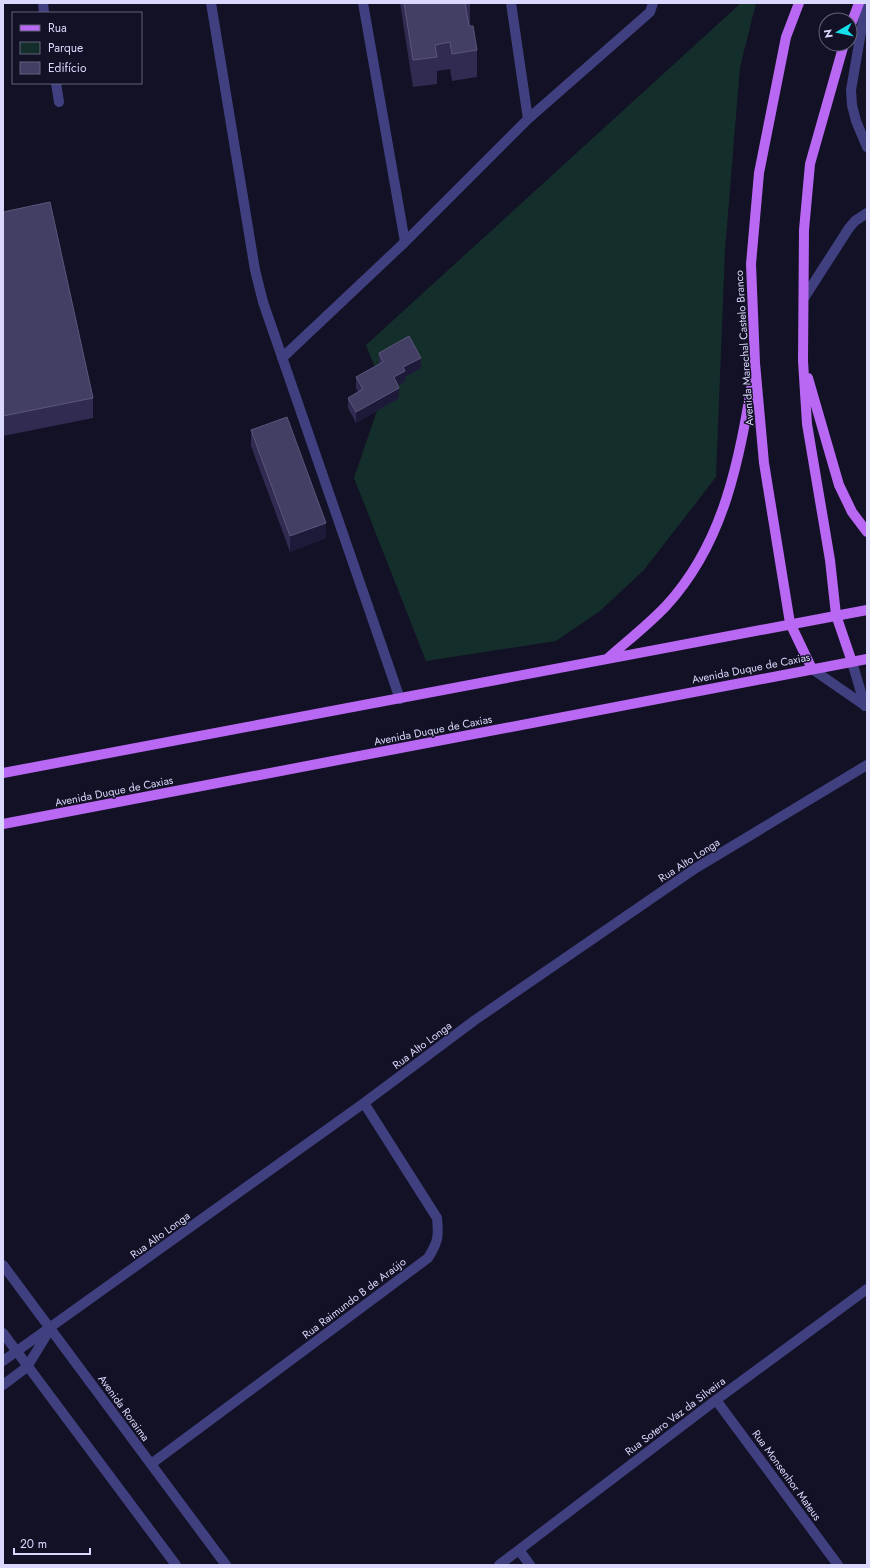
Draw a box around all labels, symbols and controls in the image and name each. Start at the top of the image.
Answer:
legend [12,12,142,84]
north arrow [818,12,858,52]
text: Rua [48,19,67,37]
text: N [820,28,837,39]
text: Parque [48,39,83,57]
text: Edifício [48,59,87,77]
street label: Avenida Marechal Castelo Branco [731,270,757,426]
street label: Avenida Duque de Caxias [691,649,812,687]
street label: Avenida Duque de Caxias [373,711,494,749]
street label: Avenida Duque de Caxias [54,772,175,810]
street label: Rua Alto Longa [655,834,723,886]
street label: Rua Alto Longa [389,1017,455,1073]
street label: Rua Alto Longa [127,1208,193,1262]
street label: Rua Raimundo B de Araújo [299,1254,409,1342]
street label: Avenida Roraima [94,1372,154,1444]
street label: Rua Sotero Vaz da Silveira [621,1373,729,1459]
street label: Rua Monsenhor Mateus [749,1426,826,1524]
scale bar [14,1530,90,1556]
text: 20 m [20,1535,47,1553]

